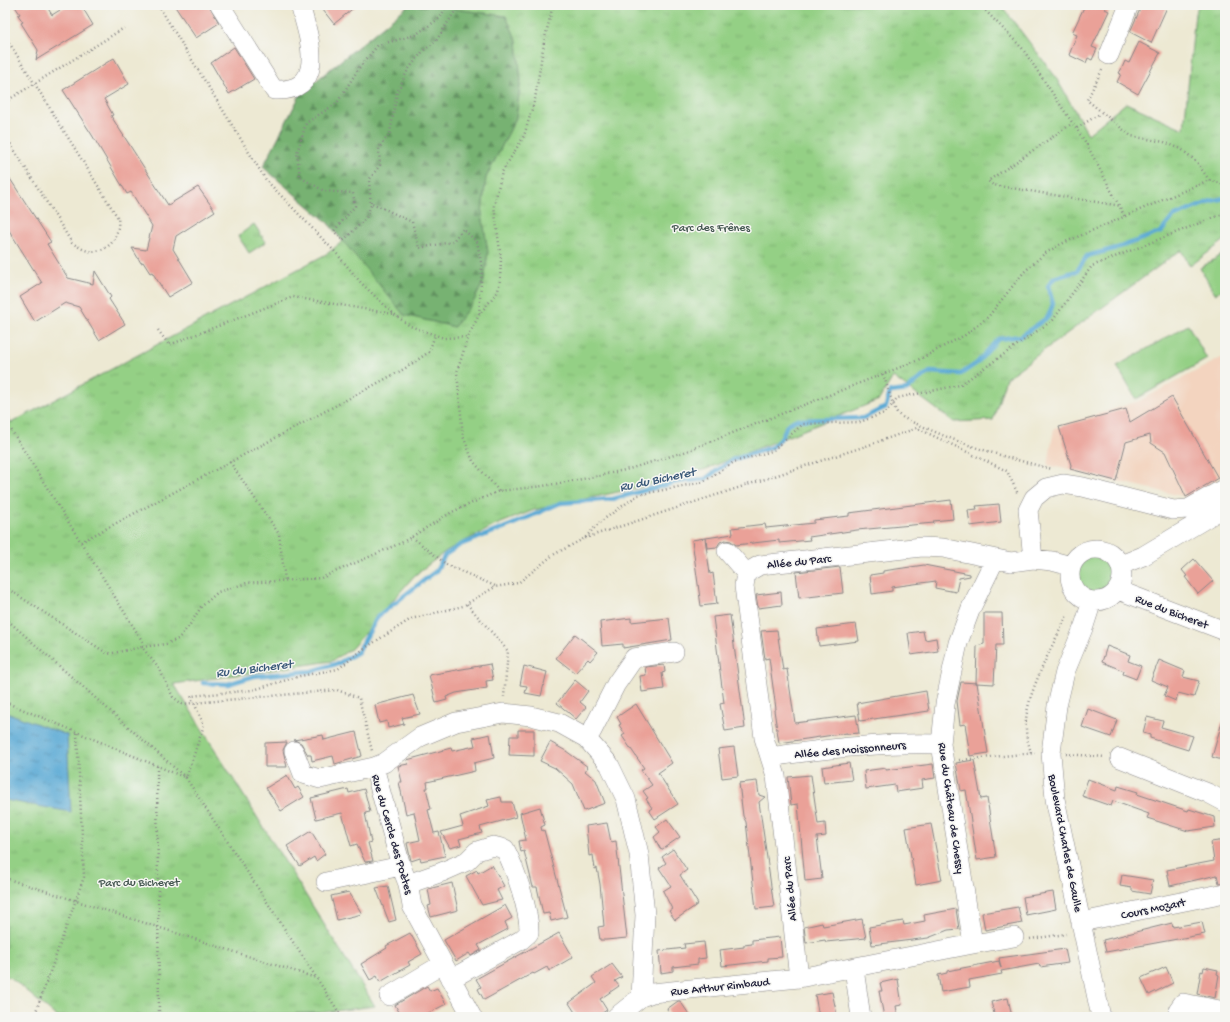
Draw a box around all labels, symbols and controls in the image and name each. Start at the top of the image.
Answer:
park label: Parc des Frênes [671,222,750,236]
water label: Ru du Bicheret [618,465,699,496]
street label: Allée du Parc [766,553,833,573]
street label: Rue du Bicheret [1133,592,1211,634]
water label: Ru du Bicheret [215,657,296,682]
street label: Allée des Moissonneurs [794,739,907,763]
street label: Rue du Château de Chessy [934,742,966,875]
street label: Boulevard Charles de Gaulle [1044,772,1084,914]
street label: Rue du Cercle des Poètes [367,773,415,897]
street label: Allée du Parc [781,855,801,922]
park label: Parc du Bicheret [98,877,180,891]
street label: Cours Mozart [1120,896,1188,924]
street label: Rue Arthur Rimbaud [670,976,771,1000]

